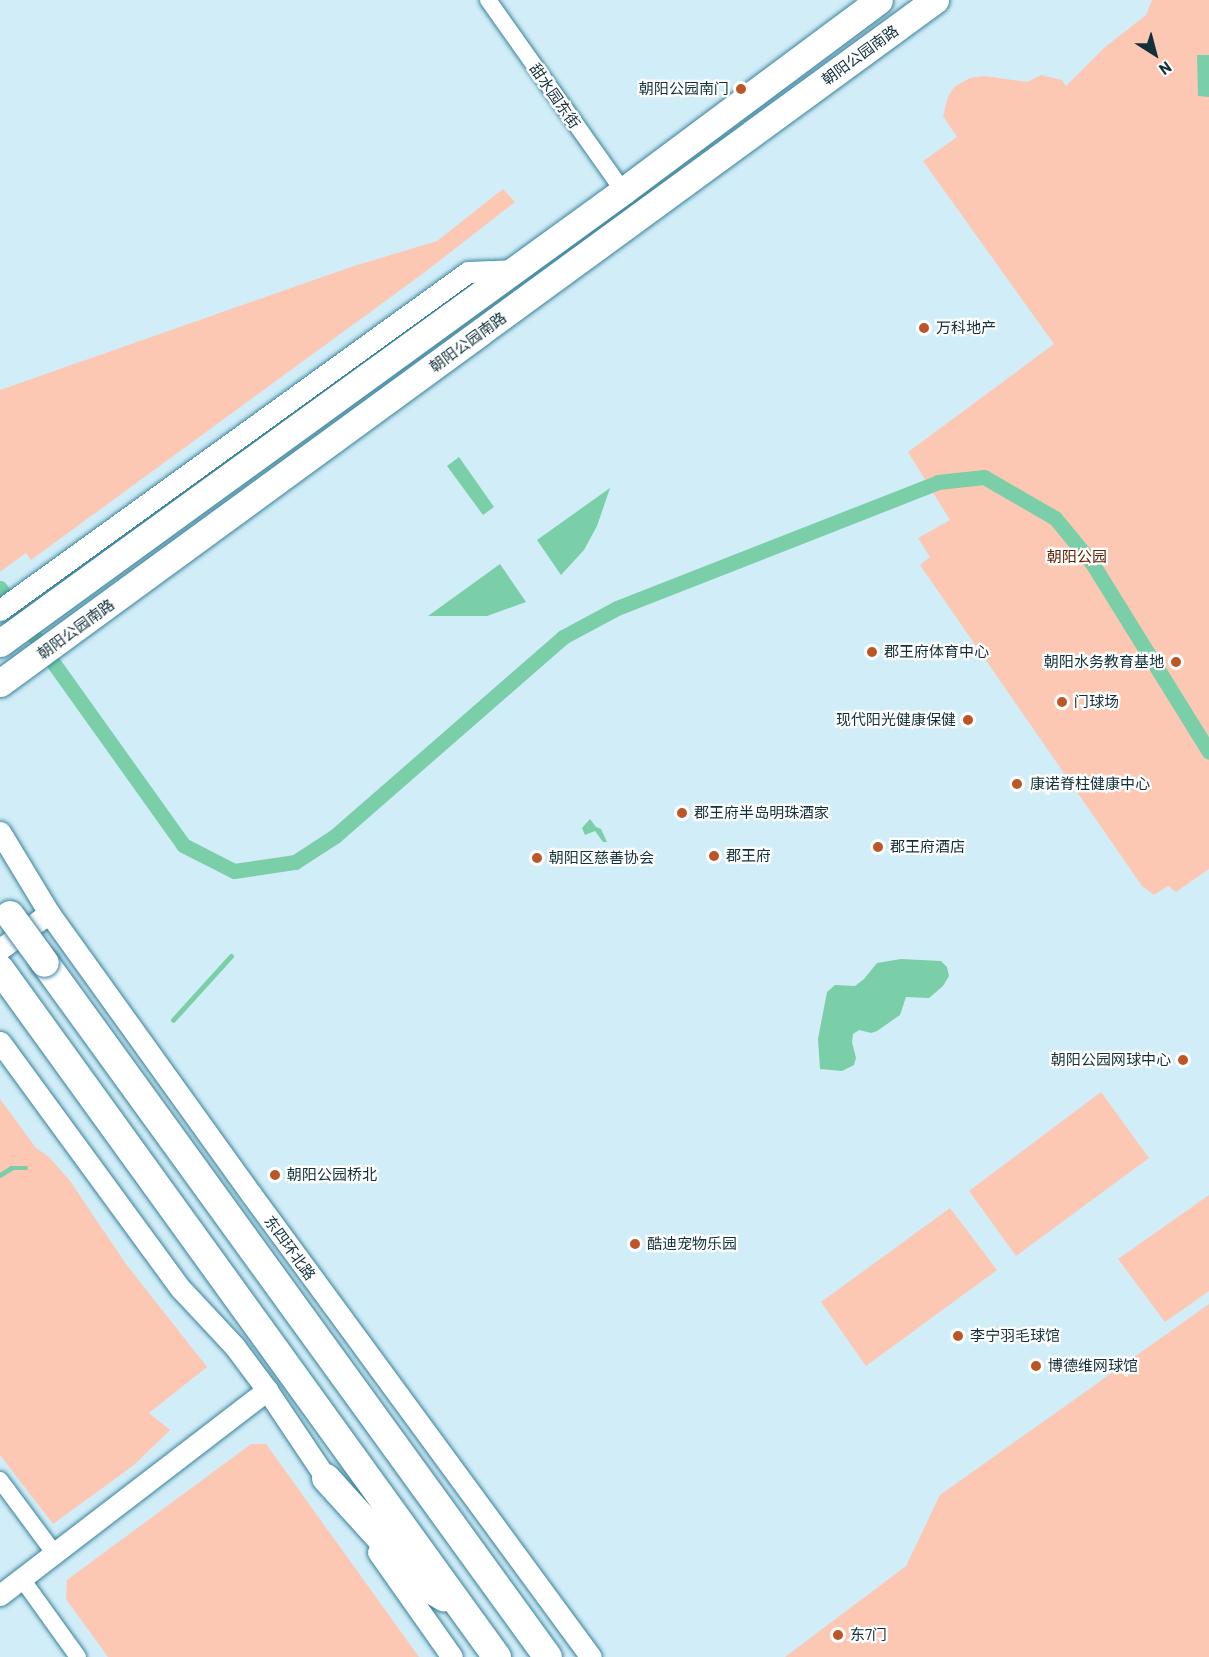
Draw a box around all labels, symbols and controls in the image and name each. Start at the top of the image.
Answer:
street label: 朝阳公园南路 [818,21,902,89]
north arrow [1125,24,1185,84]
text: N [1156,58,1176,80]
street label: 甜水园东街 [526,60,584,132]
place label: 朝阳公园南门 [639,80,729,98]
marker: 朝阳公园南门 [734,82,748,96]
street label: 朝阳公园南路 [426,308,510,376]
place label: 万科地产 [936,319,996,337]
marker: 万科地产 [917,321,931,335]
park label: 朝阳公园 [1047,548,1107,566]
street label: 朝阳公园南路 [34,595,118,663]
place label: 郡王府体育中心 [884,643,989,661]
marker: 郡王府体育中心 [865,645,879,659]
place label: 朝阳水务教育基地 [1044,653,1164,671]
marker: 朝阳水务教育基地 [1169,655,1183,669]
place label: 门球场 [1074,693,1119,711]
marker: 门球场 [1055,695,1069,709]
place label: 现代阳光健康保健 [836,711,956,729]
marker: 现代阳光健康保健 [961,713,975,727]
marker: 康诺脊柱健康中心 [1008,775,1026,793]
place label: 康诺脊柱健康中心 [1030,775,1150,793]
place label: 郡王府半岛明珠酒家 [694,804,829,822]
marker: 郡王府半岛明珠酒家 [675,806,689,820]
place label: 郡王府酒店 [890,838,965,856]
marker: 郡王府酒店 [871,840,885,854]
place label: 郡王府 [726,847,771,865]
place label: 朝阳区慈善协会 [549,849,654,867]
marker: 郡王府 [707,849,721,863]
marker: 朝阳区慈善协会 [530,851,544,865]
place label: 朝阳公园网球中心 [1051,1051,1171,1069]
marker: 朝阳公园网球中心 [1176,1053,1190,1067]
place label: 朝阳公园桥北 [287,1166,377,1184]
marker: 朝阳公园桥北 [268,1168,282,1182]
street label: 东四环北路 [261,1212,319,1284]
place label: 酷迪宠物乐园 [647,1235,737,1253]
marker: 酷迪宠物乐园 [628,1237,642,1251]
place label: 李宁羽毛球馆 [970,1327,1060,1345]
marker: 李宁羽毛球馆 [951,1329,965,1343]
place label: 博德维网球馆 [1048,1357,1138,1375]
marker: 博德维网球馆 [1029,1359,1043,1373]
place label: 东7门 [850,1626,887,1644]
marker: 东7门 [831,1628,845,1642]

